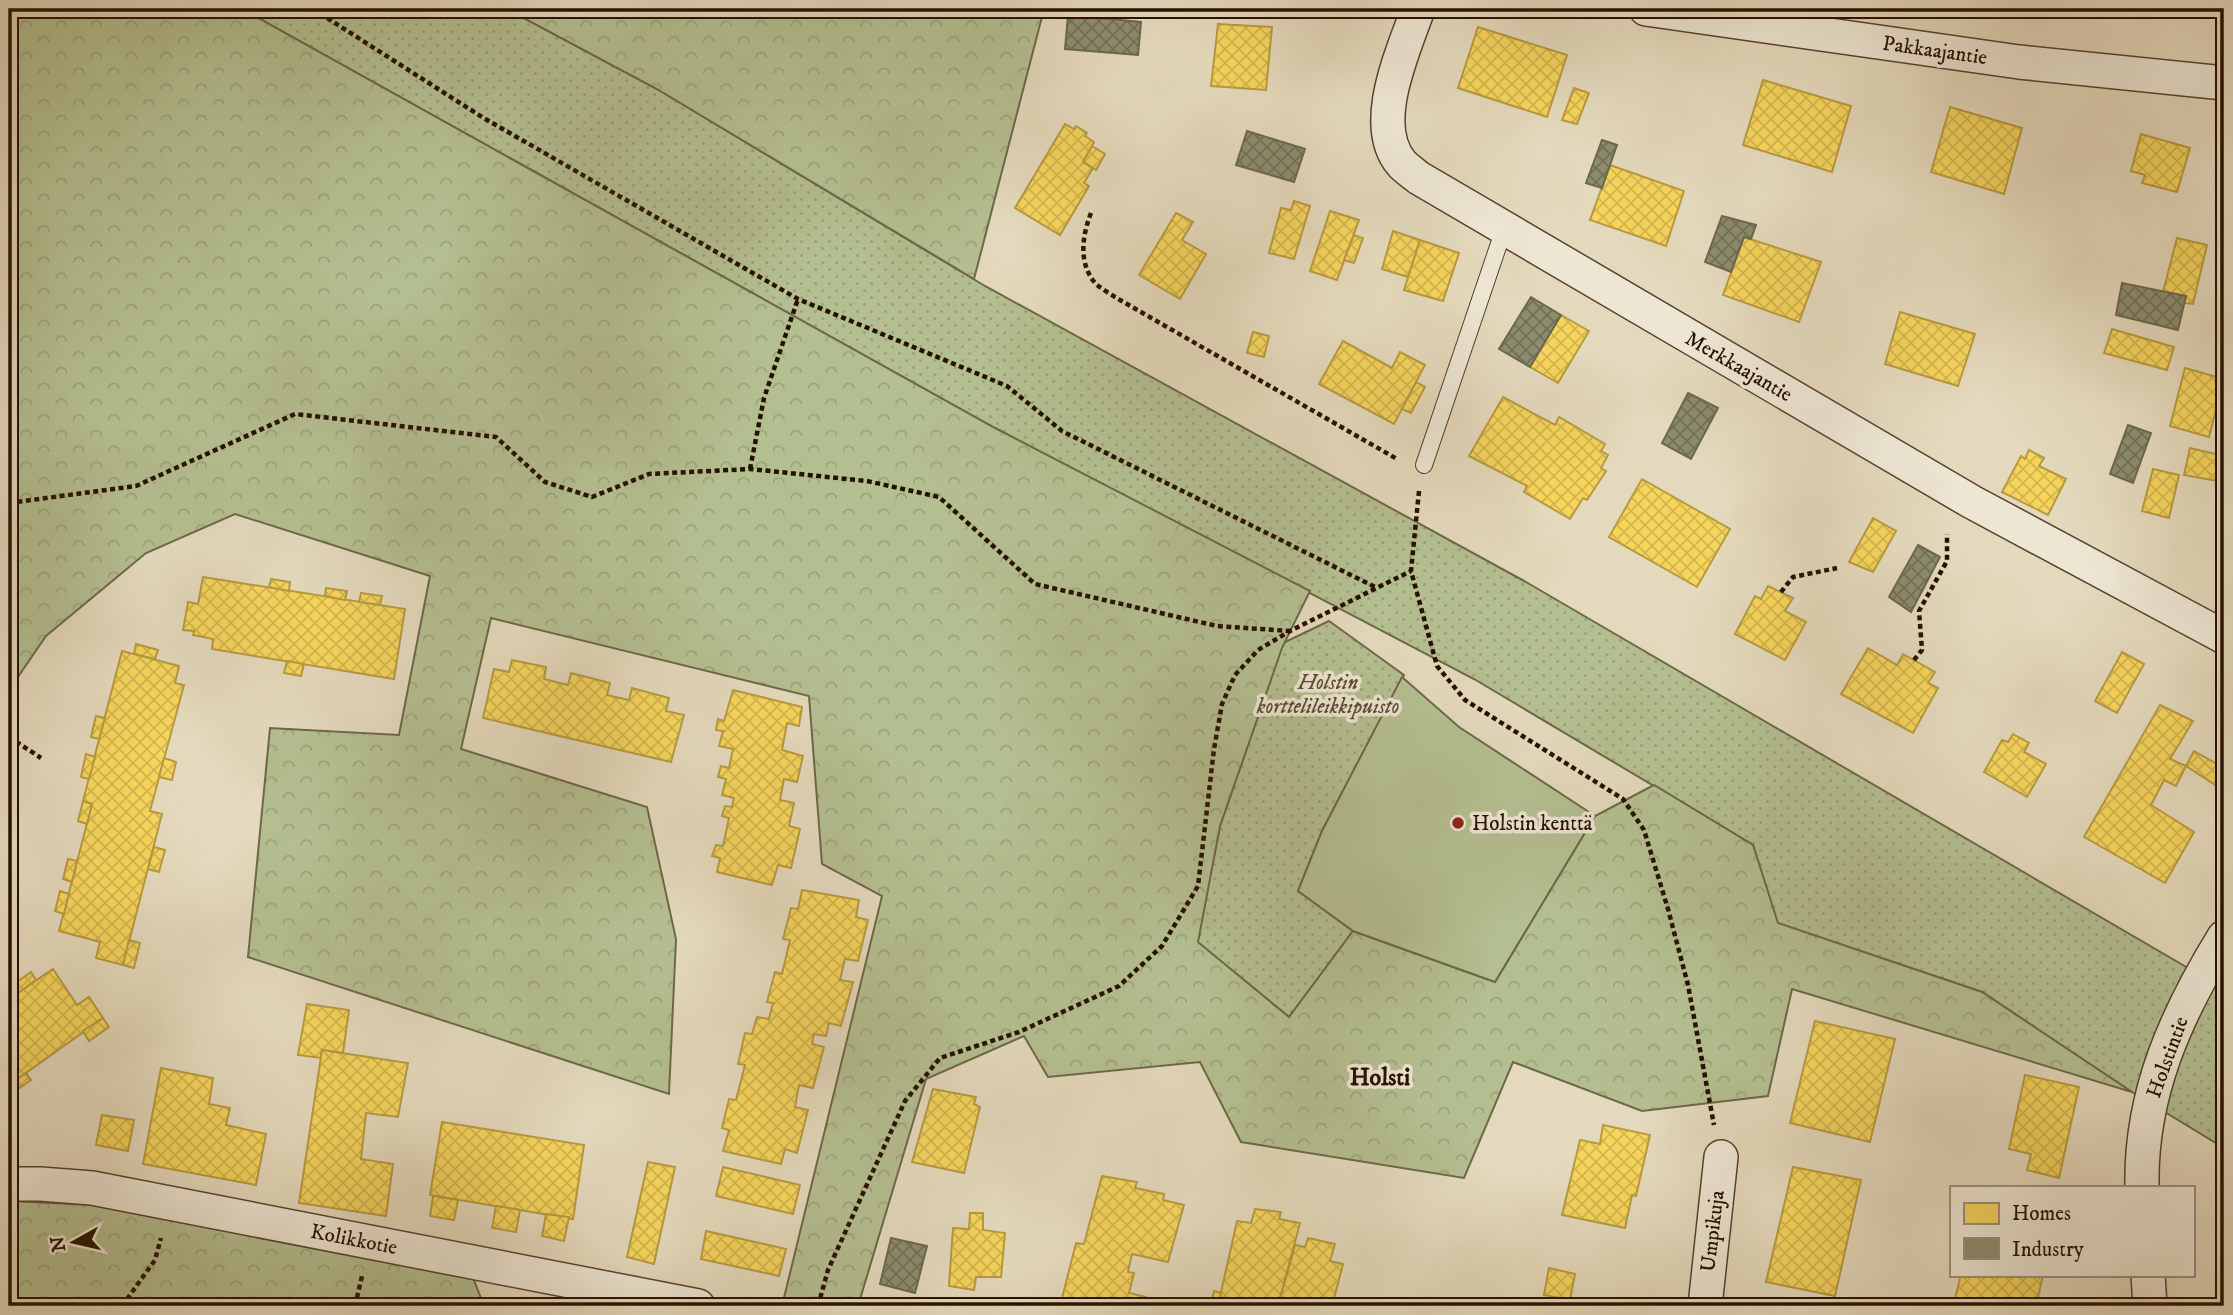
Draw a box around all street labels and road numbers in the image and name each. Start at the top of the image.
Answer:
street label: Pakkaajantie [1881,31,1989,71]
street label: Merkkaajantie [1680,326,1797,408]
street label: Holstintie [2141,1013,2195,1102]
street label: Umpikuja [1695,1189,1731,1273]
street label: Kolikkotie [308,1219,400,1261]

